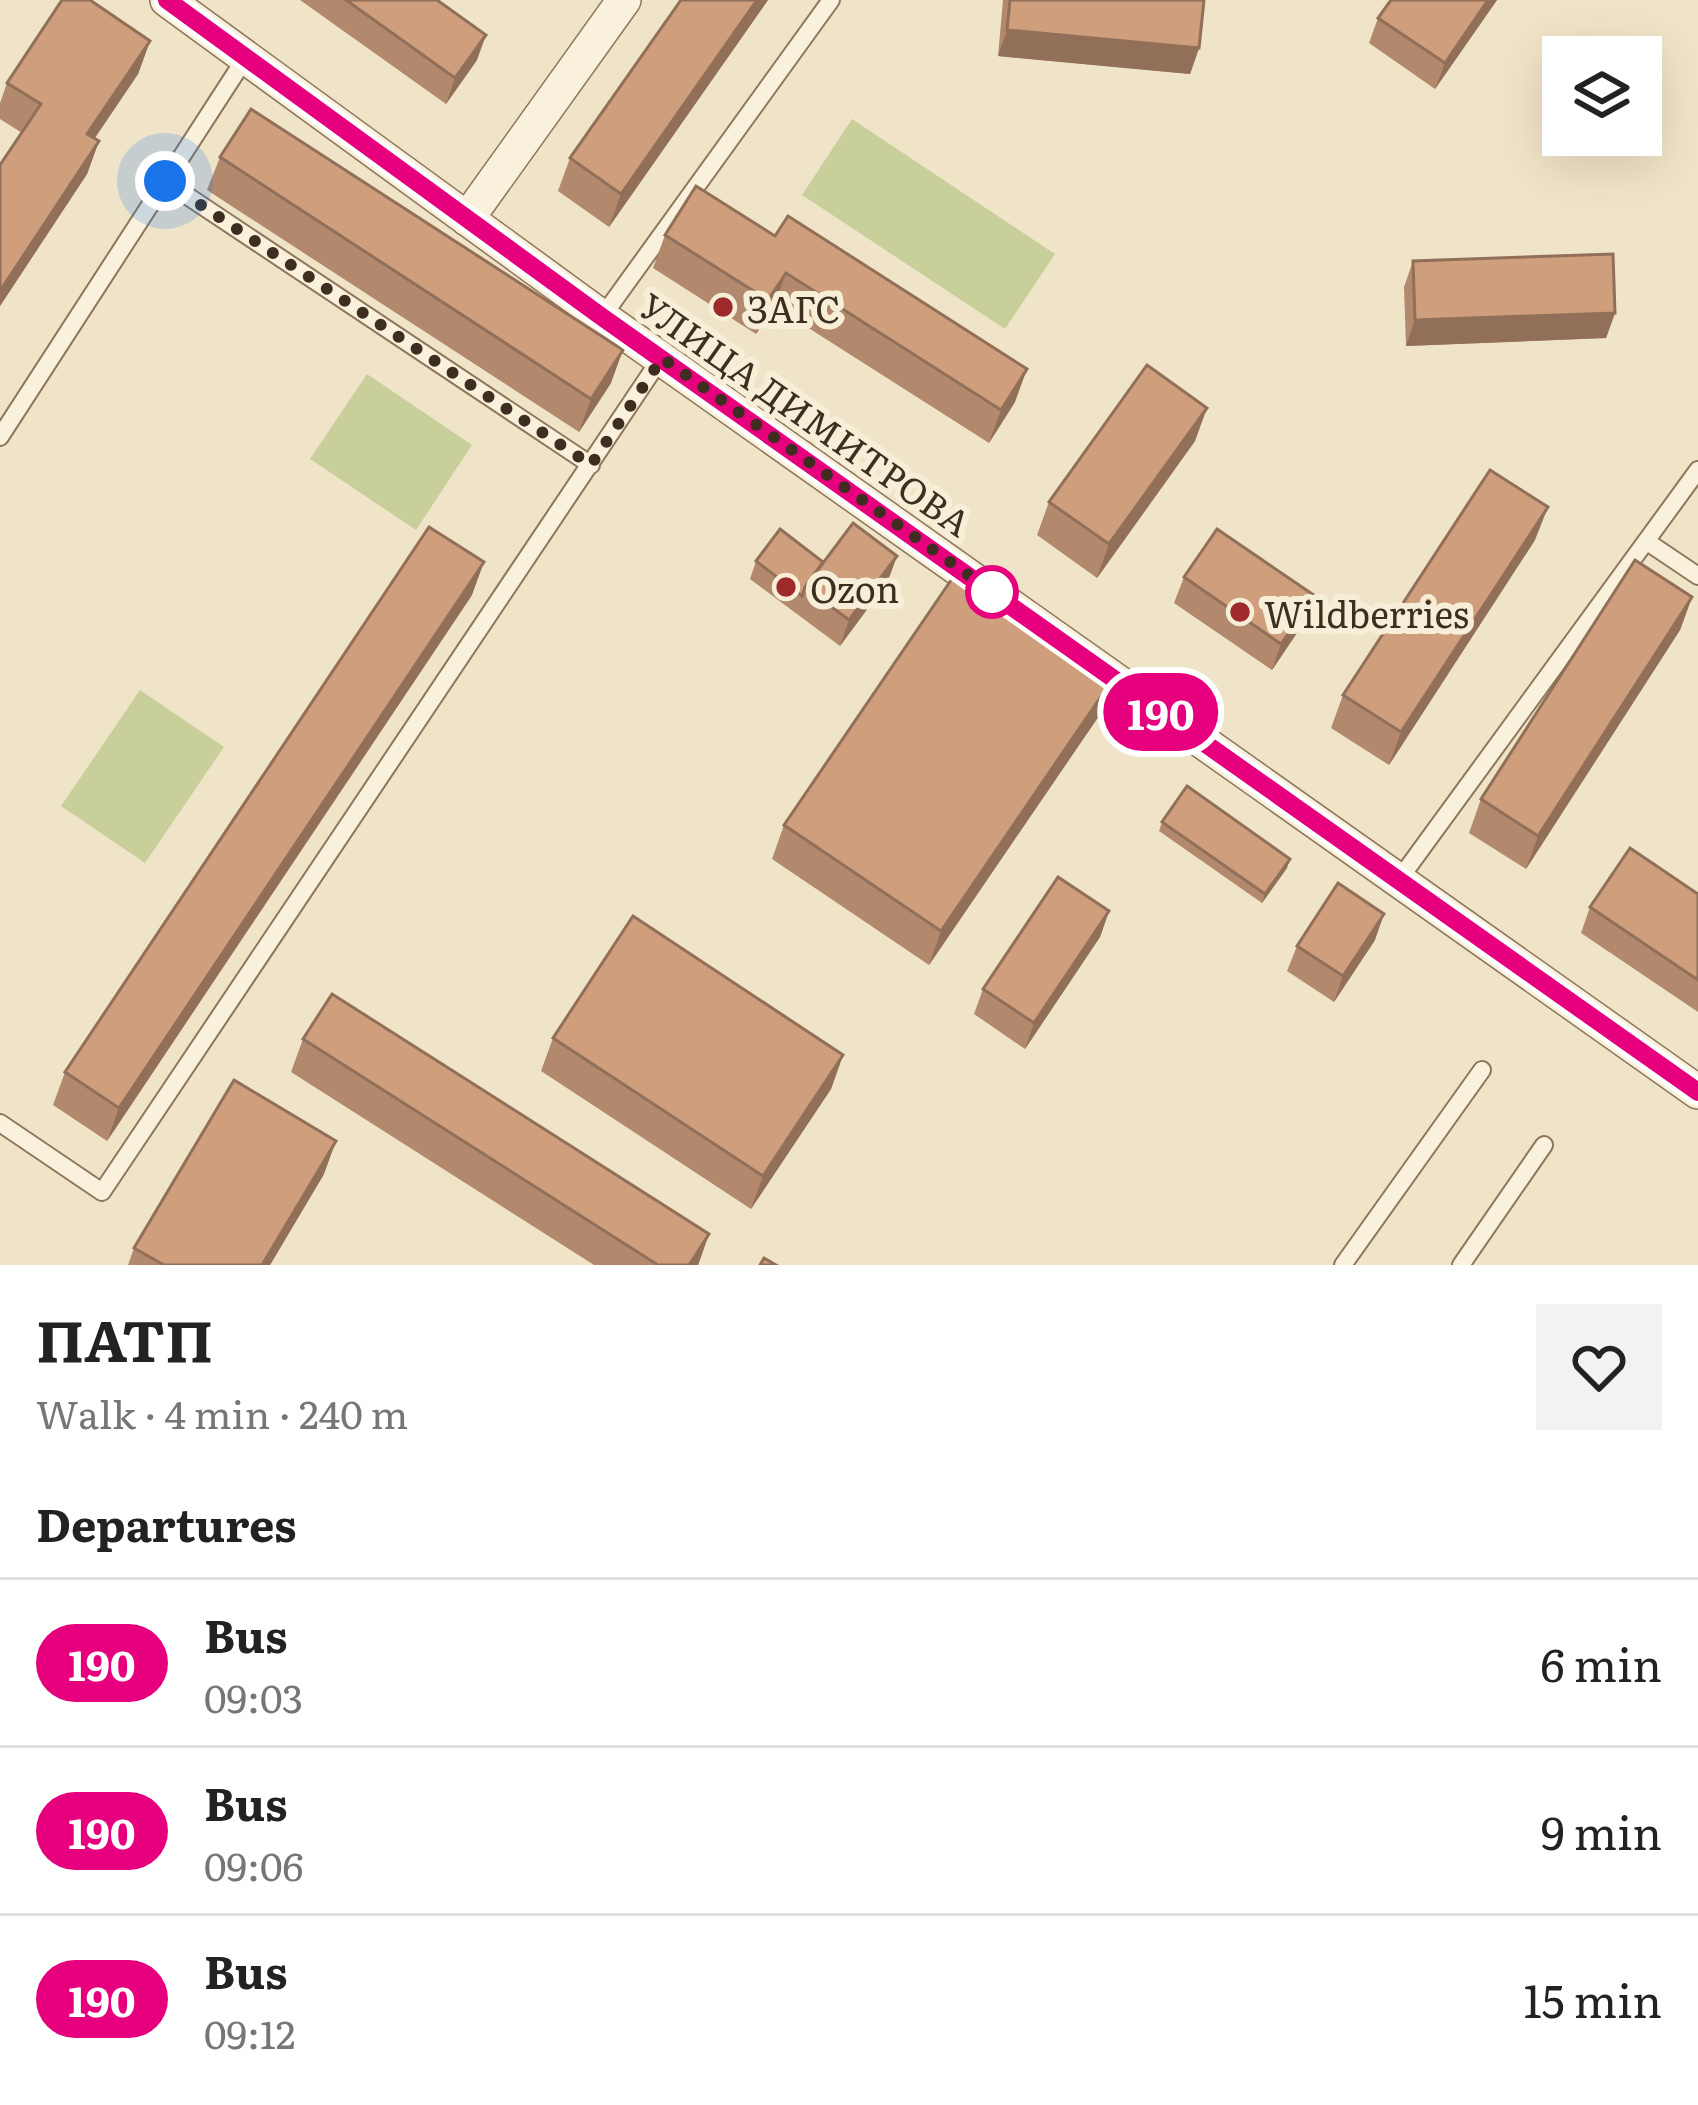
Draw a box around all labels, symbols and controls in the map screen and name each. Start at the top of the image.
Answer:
map controls [1542,36,1662,156]
button: layers [1542,36,1662,156]
your location [135,151,195,211]
street label: УЛИЦА ДИМИТРОВА [630,278,982,548]
place label: ЗАГС [747,281,840,334]
marker: ЗАГС [710,294,736,320]
place label: Ozon [810,561,899,614]
unlabelled marker [967,567,1017,617]
marker: Ozon [773,574,799,600]
place label: Wildberries [1264,586,1469,639]
marker: Wildberries [1227,599,1253,625]
line badge: 190 [1092,673,1230,751]
text: 190 [1127,681,1195,743]
text: ПАТП [36,1295,213,1380]
button: heart [1536,1304,1662,1430]
text: Walk · 4 min · 240 m [36,1383,408,1441]
text: Departures [36,1489,297,1556]
text: Bus [204,1600,288,1667]
text: 6 min [1540,1629,1662,1696]
text: 190 [68,1632,136,1694]
text: 09:03 [204,1667,303,1725]
text: Bus [204,1768,288,1835]
text: 9 min [1541,1797,1662,1864]
text: 190 [68,1800,136,1862]
text: 09:06 [204,1835,303,1893]
text: Bus [204,1936,288,2003]
text: 15 min [1523,1965,1662,2032]
text: 190 [68,1968,136,2030]
text: 09:12 [204,2003,296,2061]

